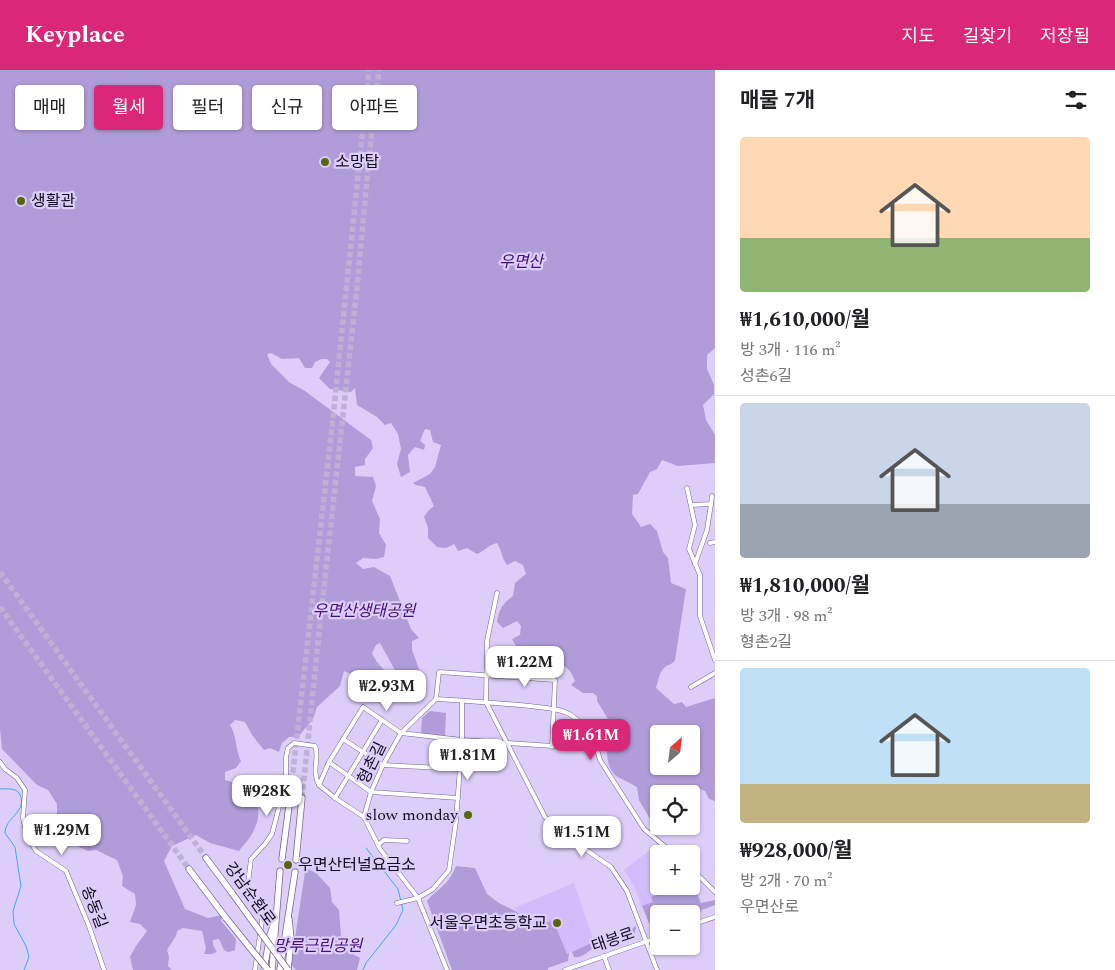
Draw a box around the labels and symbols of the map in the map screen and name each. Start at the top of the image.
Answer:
place label: 소망탑 [335,150,379,174]
marker: 소망탑 [319,156,331,168]
place label: 생활관 [31,189,75,213]
marker: 생활관 [15,195,27,207]
park label: 우면산 [499,250,545,274]
park label: 우면산생태공원 [312,599,417,623]
pin: ₩1.22M [484,646,566,688]
pin: ₩2.93M [346,670,428,712]
pin: ₩1.61M [550,718,632,761]
north arrow [650,725,700,775]
street label: 형촌길 [352,738,392,788]
pin: ₩1.81M [427,738,509,781]
pin: ₩928K [232,774,302,817]
place label: slow monday [366,803,459,827]
marker: slow monday [462,809,474,821]
pin: ₩1.29M [21,814,103,856]
pin: ₩1.51M [541,816,623,858]
place label: 우면산터널요금소 [298,853,416,877]
street label: 강남순환로 [219,857,282,931]
marker: 우면산터널요금소 [282,859,294,871]
street label: 송동길 [75,882,113,932]
place label: 서울우면초등학교 [429,911,547,935]
marker: 서울우면초등학교 [551,917,563,929]
street label: 태봉로 [588,921,638,959]
park label: 망루근린공원 [274,934,363,958]

